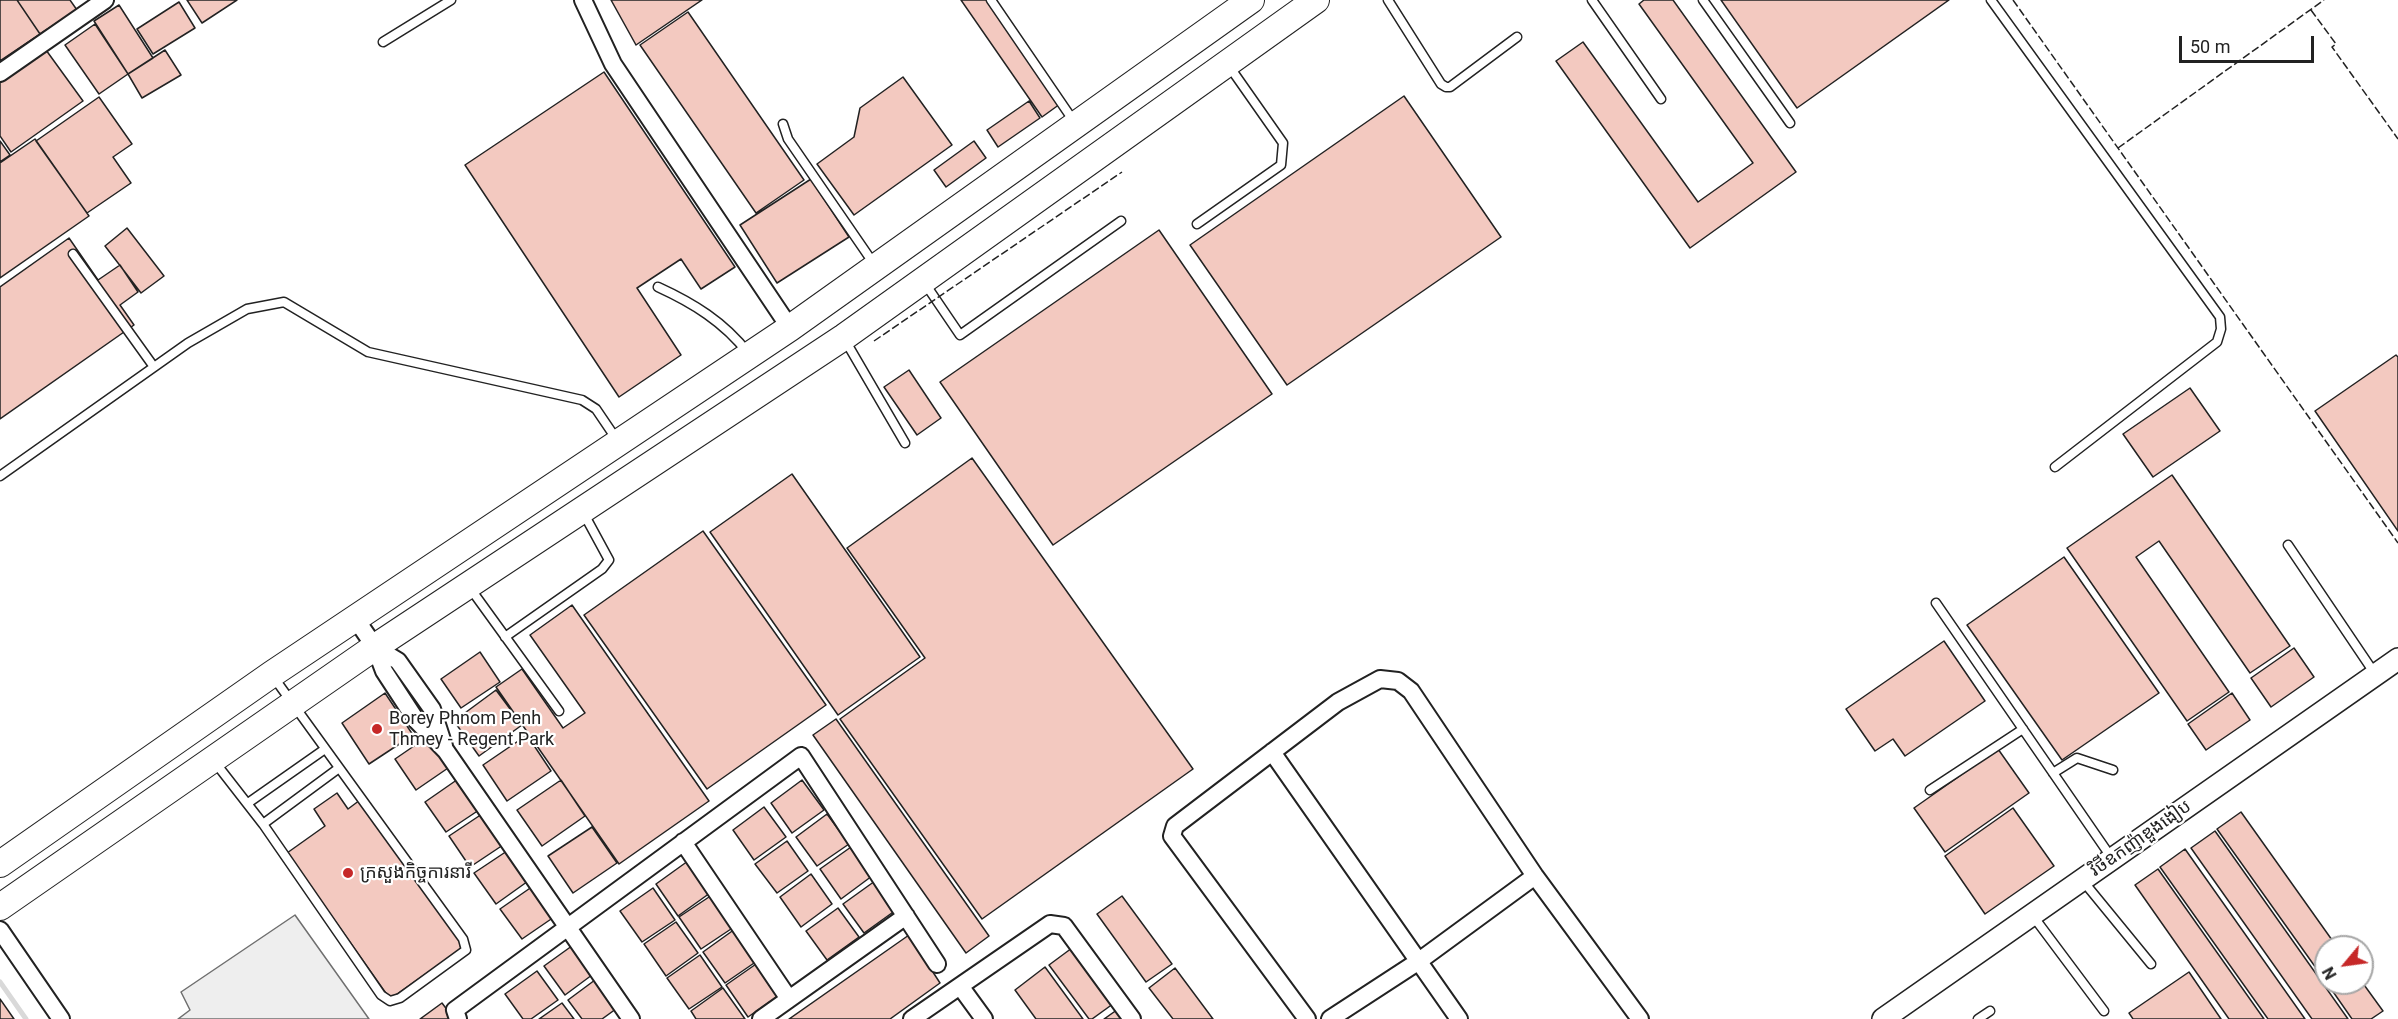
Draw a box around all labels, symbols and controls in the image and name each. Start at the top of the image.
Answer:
scale bar [2182,24,2317,62]
text: 50 m [2190,36,2230,57]
place label: Borey Phnom Penh Thmey - Regent Park [389,708,554,750]
marker: Borey Phnom Penh Thmey - Regent Park [370,722,384,736]
street label: វិថីឧកញ៉ាឌួងងៀប [2086,796,2196,882]
place label: ក្រសួងកិច្ចការនារី [360,862,471,884]
marker: ក្រសួងកិច្ចការនារី [341,866,355,880]
north arrow [2314,935,2374,995]
text: N [2319,963,2341,983]

